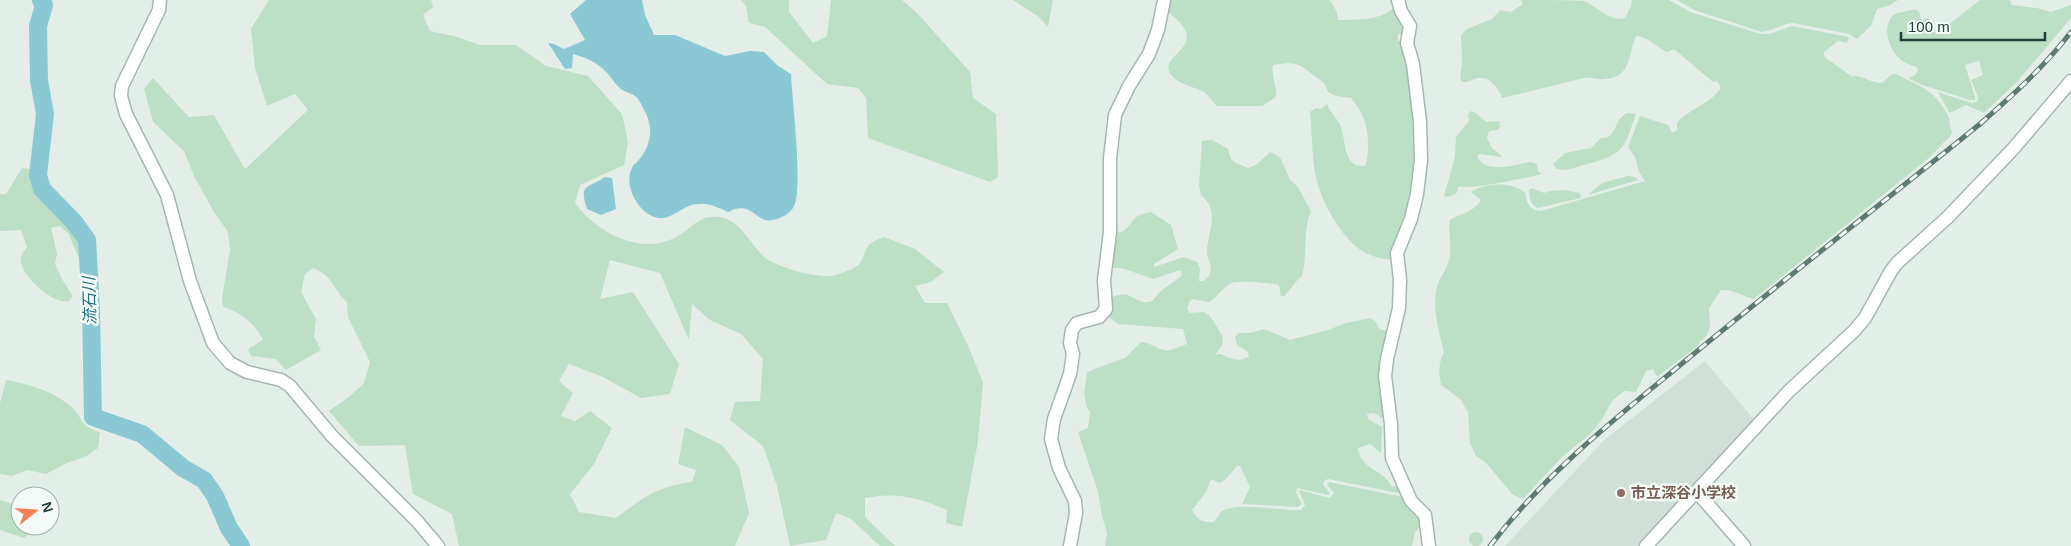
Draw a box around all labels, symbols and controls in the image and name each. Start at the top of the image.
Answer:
scale bar [1901,10,2045,42]
text: 100 m [1908,18,1950,35]
water label: 流石川 [80,275,99,325]
place label: 市立深谷小学校 [1631,484,1736,501]
north arrow [10,486,60,536]
marker: 市立深谷小学校 [1615,487,1627,499]
text: N [38,500,57,514]

